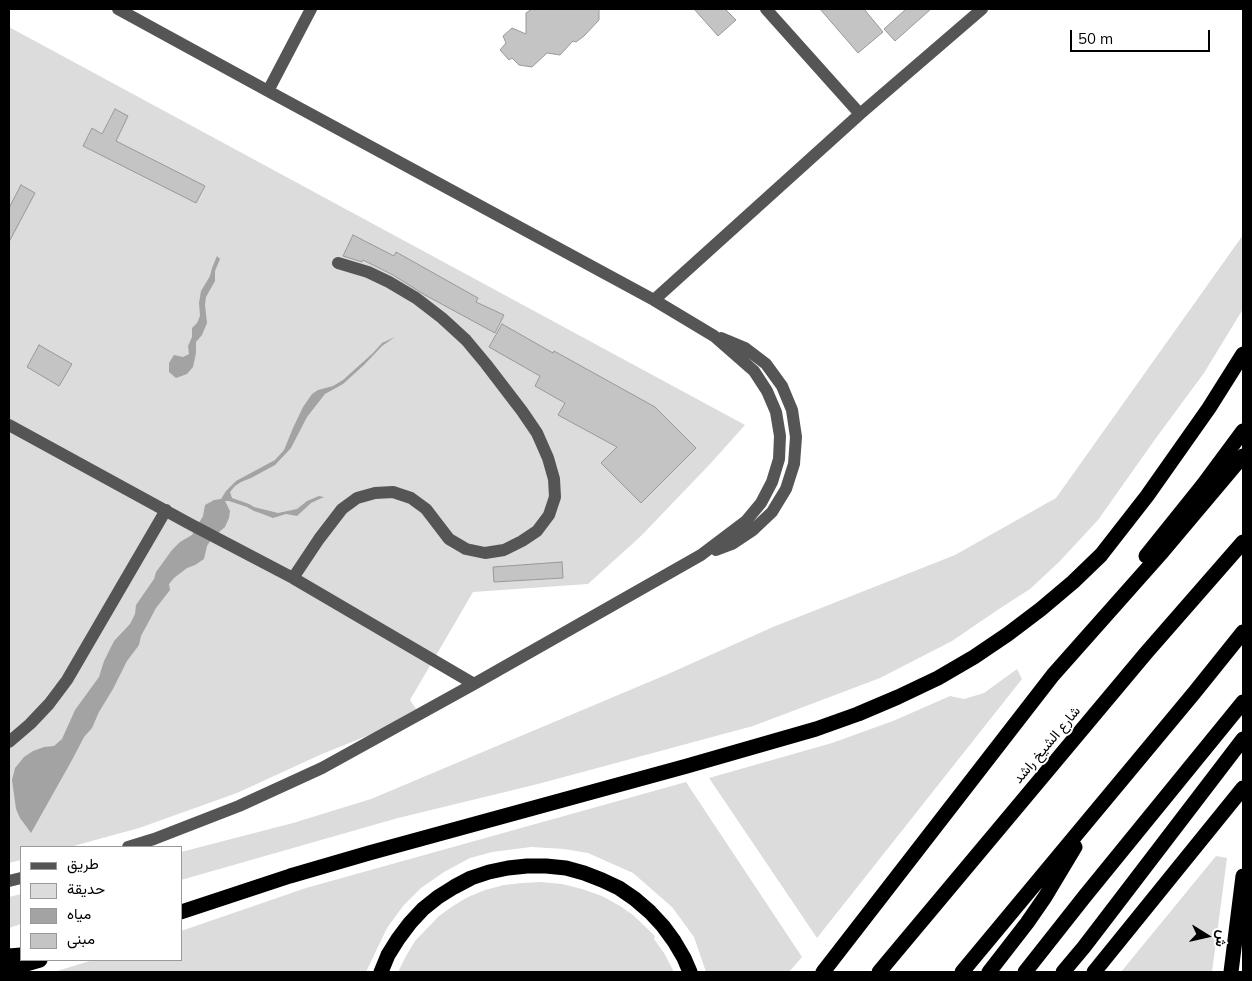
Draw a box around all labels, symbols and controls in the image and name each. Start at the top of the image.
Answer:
scale bar [1072,20,1212,52]
text: 50 m [1078,29,1113,48]
street label: شارع الشيخ راشد [1010,703,1084,787]
legend [20,846,182,961]
text: طريق [67,854,99,873]
text: حديقة [67,879,105,898]
text: مياه [67,904,91,923]
north arrow [1182,911,1232,961]
text: مبنى [67,929,95,948]
text: ش [1211,929,1232,948]

